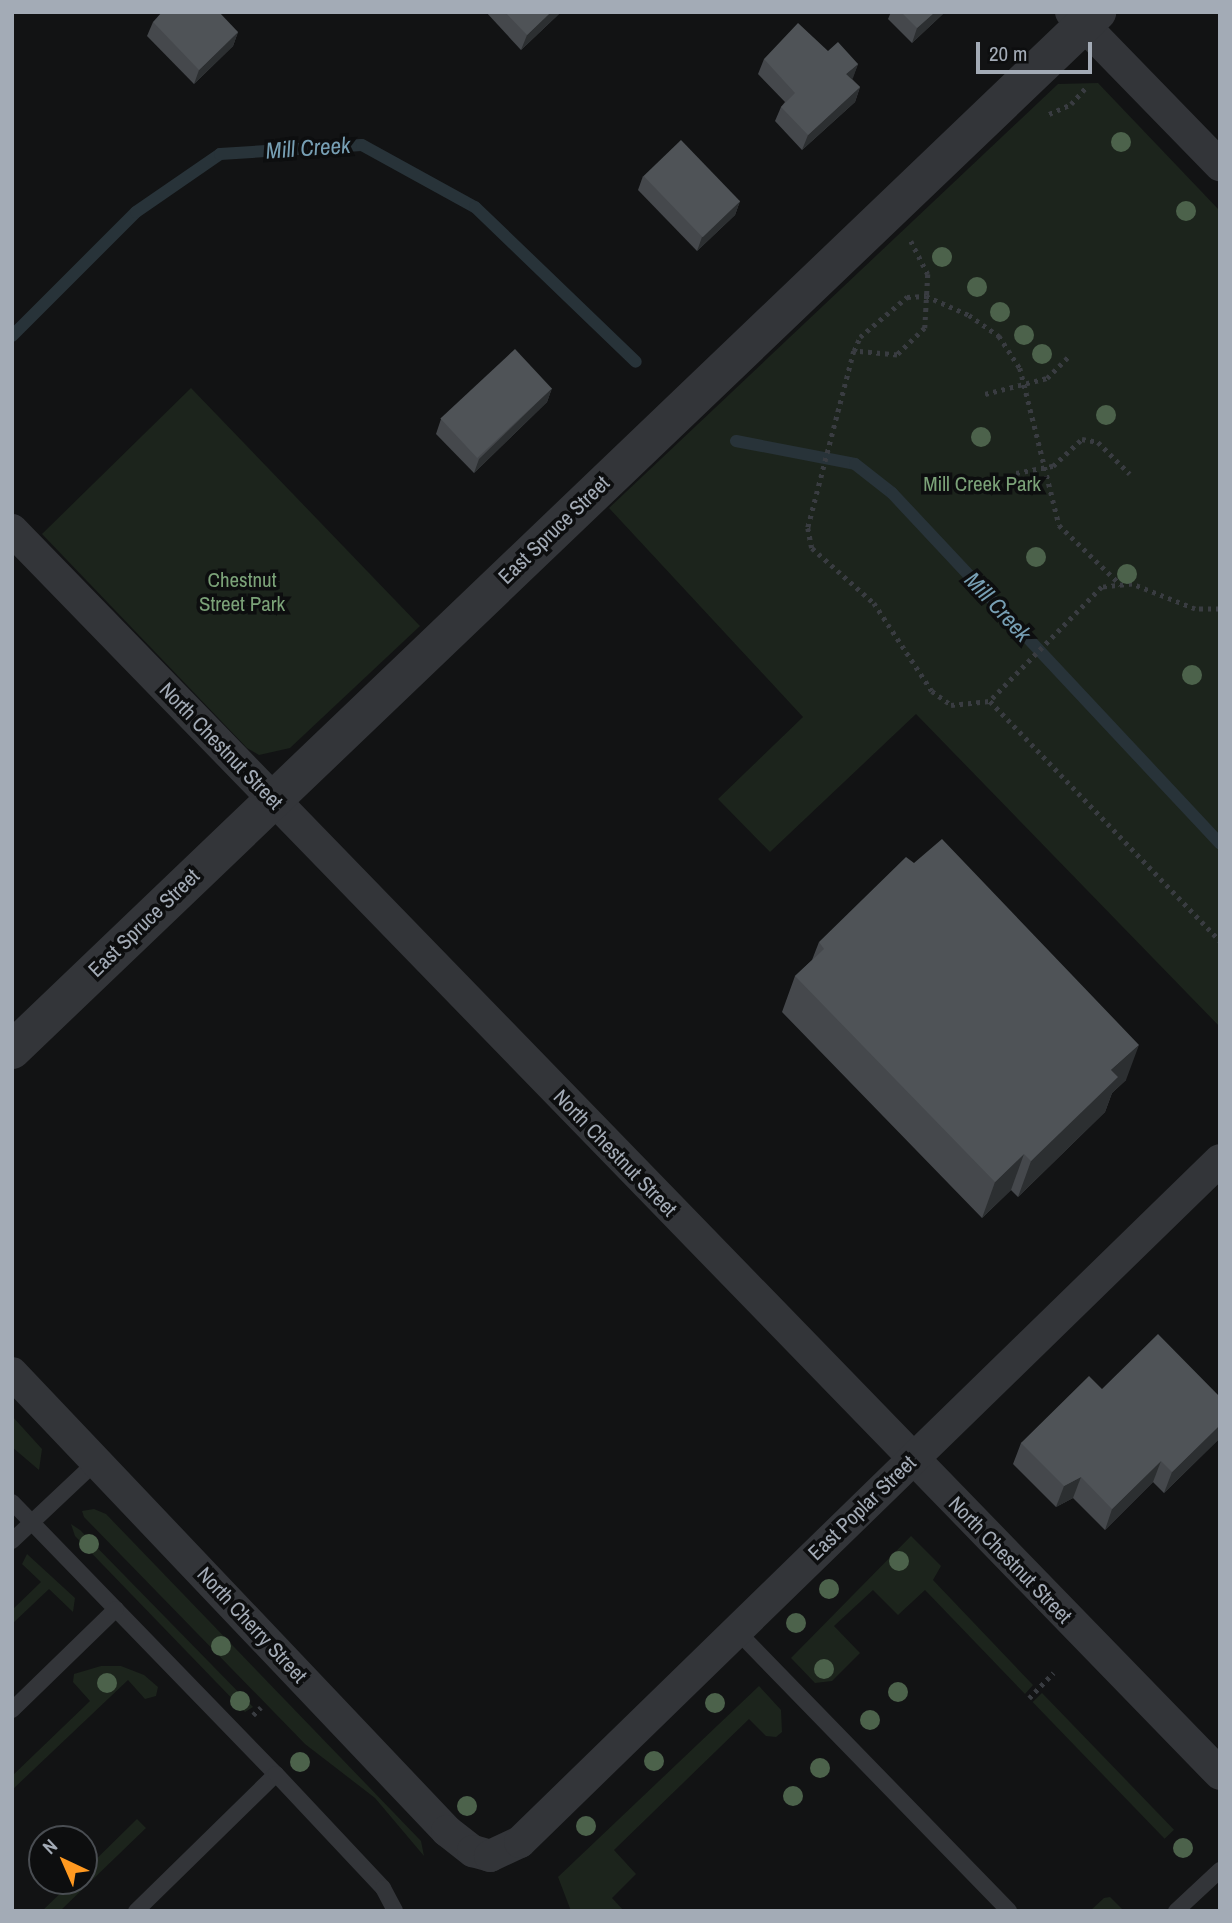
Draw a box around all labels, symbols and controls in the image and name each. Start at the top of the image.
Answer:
scale bar [980,28,1096,72]
text: 20 m [989,39,1027,68]
water label: Mill Creek [265,131,351,165]
street label: East Spruce Street [493,471,615,589]
park label: Mill Creek Park [923,471,1041,497]
park label: Chestnut Street Park [199,567,285,617]
water label: Mill Creek [959,567,1037,647]
street label: North Chestnut Street [154,677,288,815]
street label: East Spruce Street [83,864,205,982]
street label: North Chestnut Street [548,1084,682,1222]
street label: East Poplar Street [803,1450,921,1566]
street label: North Chestnut Street [943,1491,1077,1629]
street label: North Cherry Street [192,1562,312,1688]
north arrow [28,1825,98,1895]
text: N [37,1833,63,1860]

